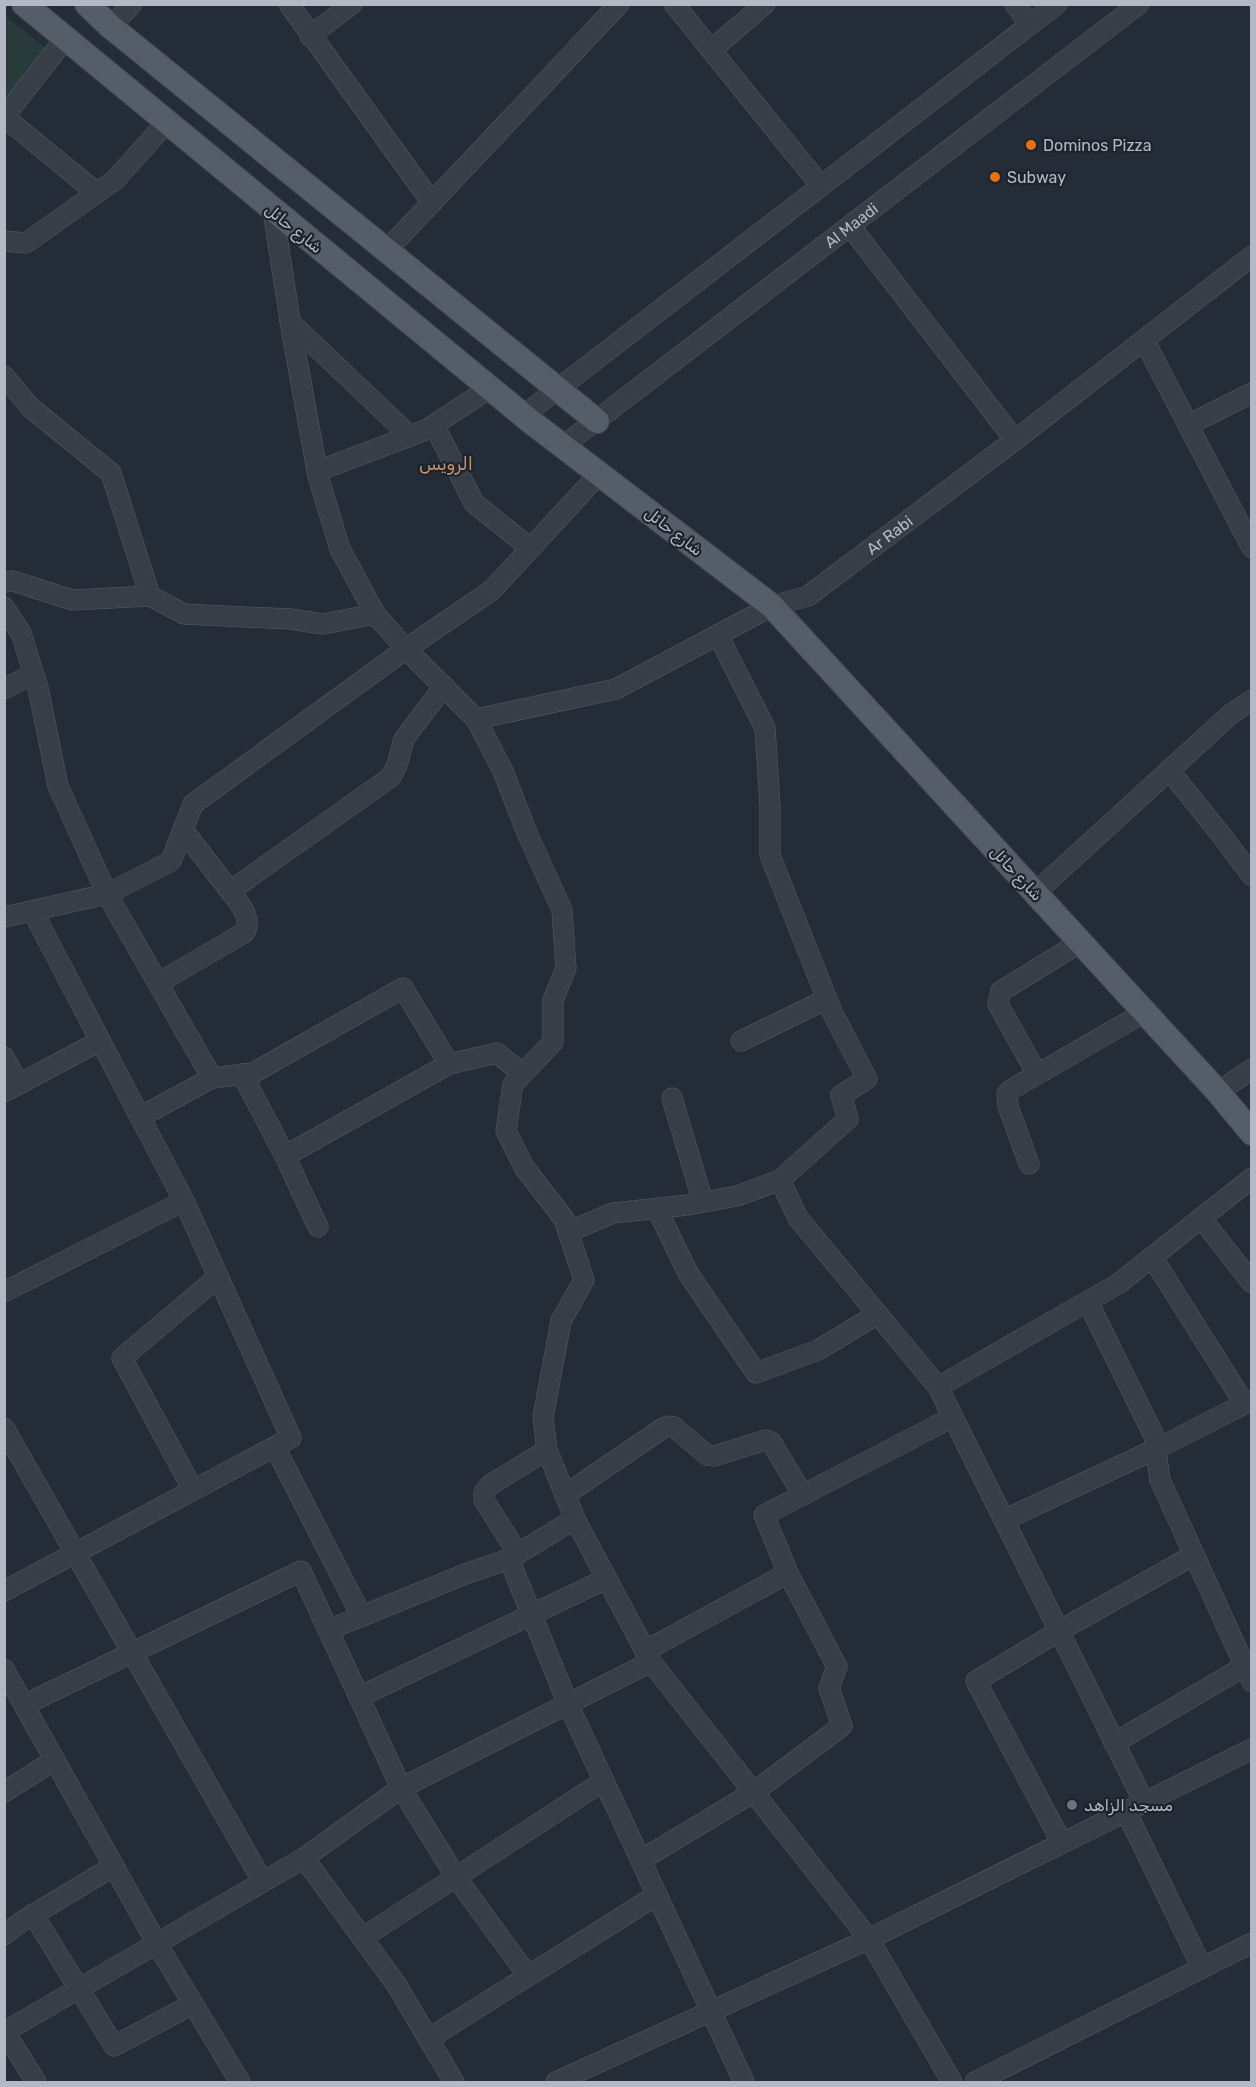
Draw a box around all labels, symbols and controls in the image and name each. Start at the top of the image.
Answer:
place label: Dominos Pizza [1043,136,1152,155]
marker: Dominos Pizza [1024,138,1038,152]
place label: Subway [1007,168,1066,187]
marker: Subway [988,170,1002,184]
street label: Al Maadi [821,199,882,252]
street label: شارع حائل [260,200,326,259]
district label: الرويس [419,453,473,475]
street label: شارع حائل [640,503,706,561]
street label: Ar Rabi [863,512,916,559]
street label: شارع حائل [985,842,1047,906]
place label: مسجد الزاهد [1084,1796,1173,1816]
marker: مسجد الزاهد [1065,1798,1079,1812]

